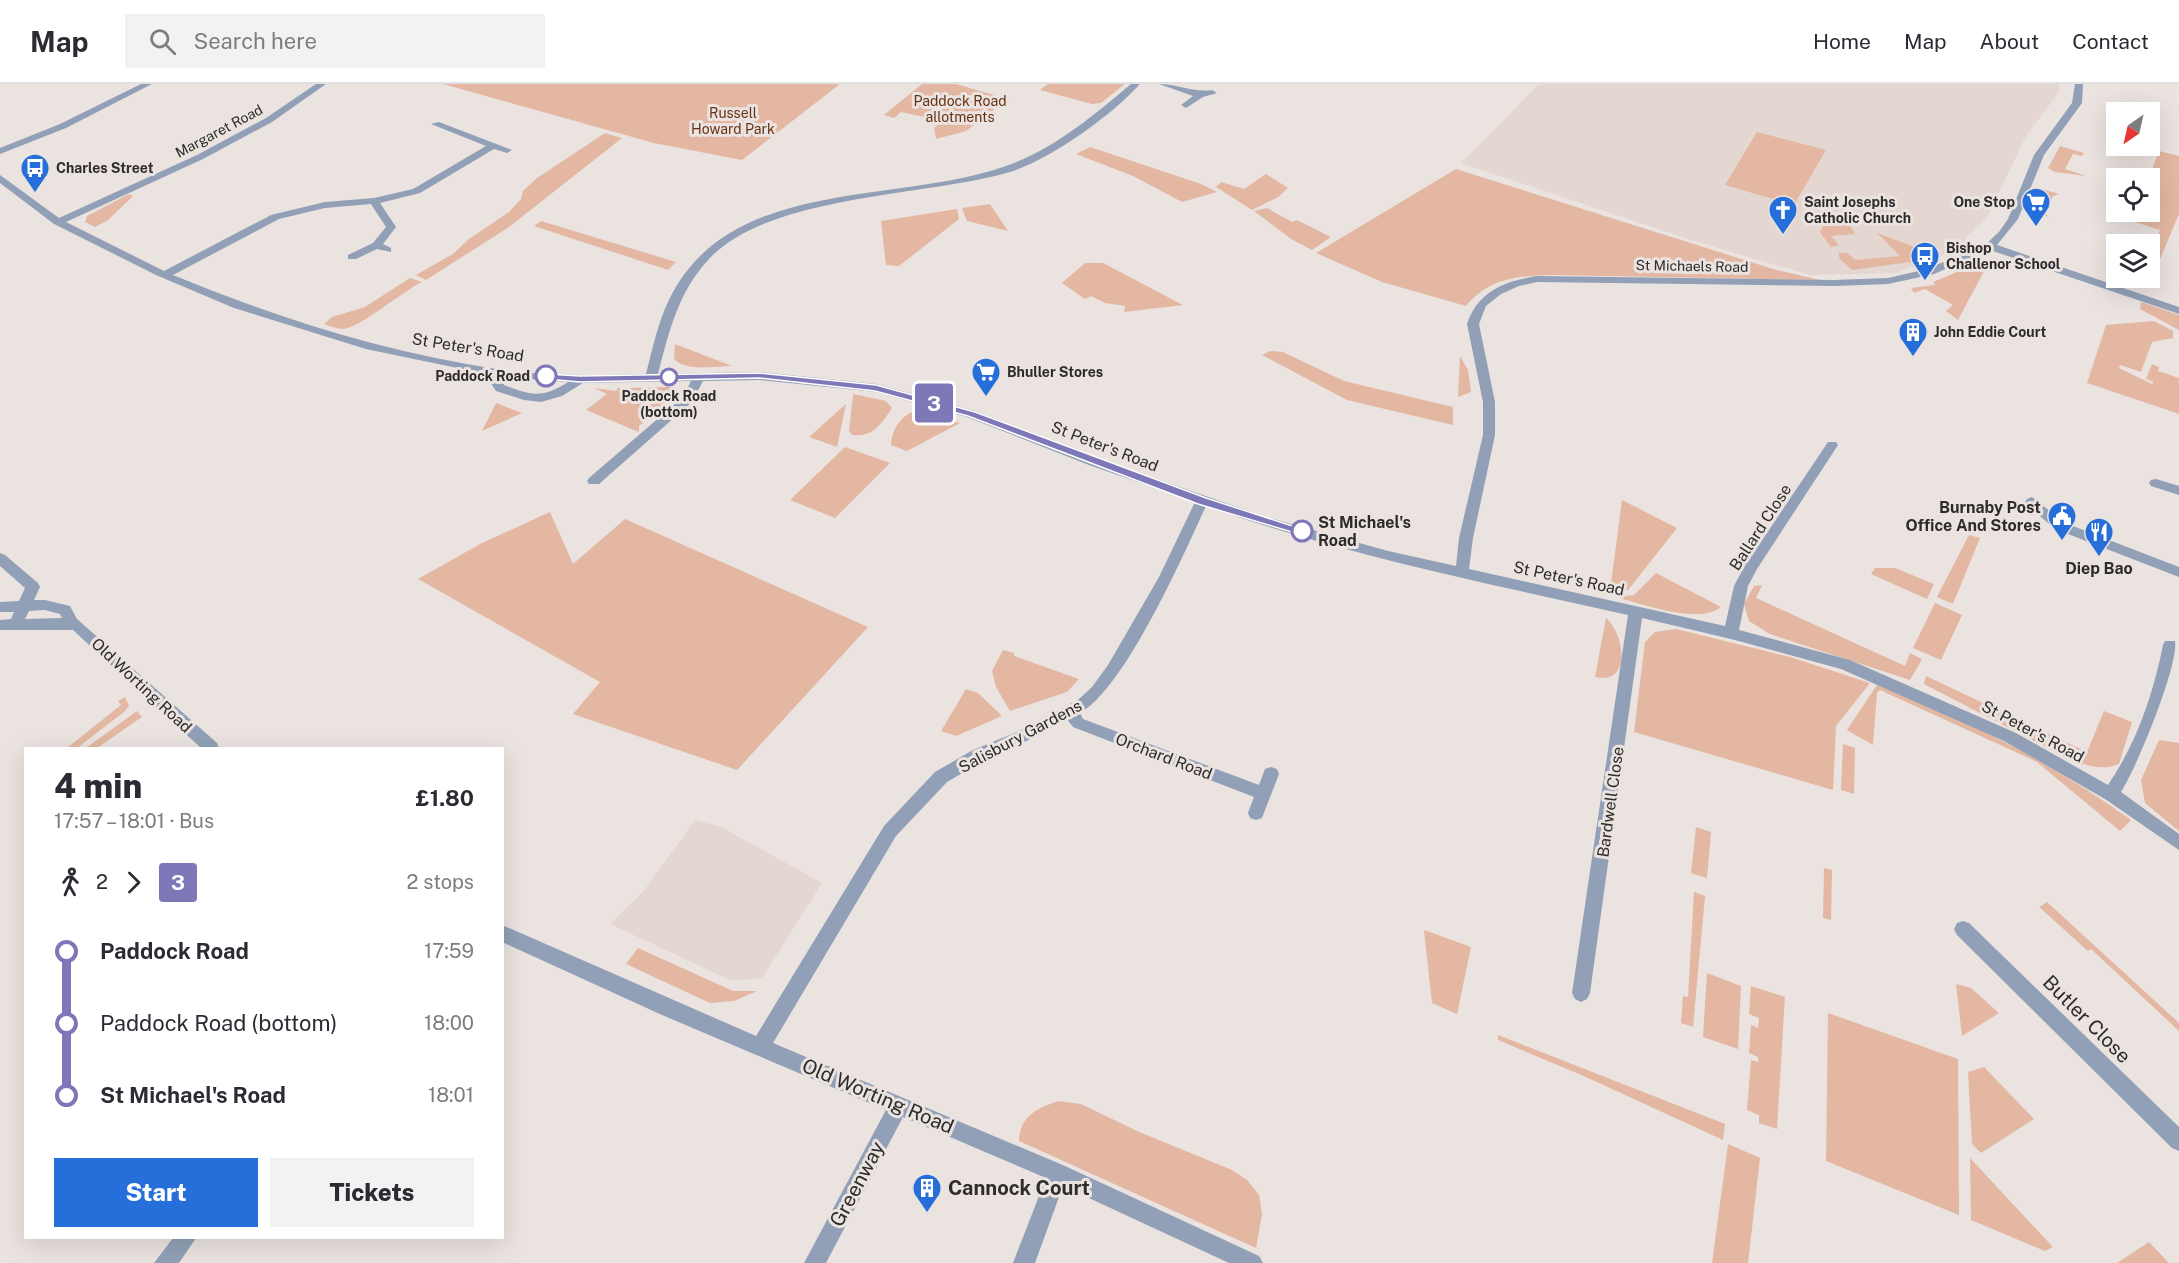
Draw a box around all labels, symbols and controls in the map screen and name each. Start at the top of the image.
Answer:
search box [125,14,545,68]
text: Map [30,25,89,58]
icon: search [146,25,179,58]
text: Search here [194,28,317,54]
text: Home [1813,29,1871,54]
text: Map [1904,29,1947,54]
text: About [1980,29,2039,54]
text: Contact [2072,29,2149,54]
park label: Paddock Road allotments [913,93,1007,125]
street label: Margaret Road [173,101,265,161]
north arrow [2106,102,2160,156]
map controls [2106,102,2160,288]
park label: Russell Howard Park [691,105,775,137]
bus stop icon: Charles Street [19,152,51,194]
place label: Charles Street [56,160,154,176]
button: locate [2106,168,2160,222]
supermarket icon: One Stop [2020,186,2052,228]
church icon: Saint Josephs Catholic Church [1767,194,1799,236]
place label: Saint Josephs Catholic Church [1804,194,1911,226]
place label: One Stop [1953,194,2015,210]
button: layers [2106,234,2160,288]
bus stop icon: Bishop Challenor School [1909,240,1941,282]
place label: Bishop Challenor School [1946,240,2061,272]
street label: St Michaels Road [1636,257,1748,275]
building icon: John Eddie Court [1897,316,1929,358]
place label: John Eddie Court [1934,324,2046,340]
street label: St Peter's Road [411,329,525,366]
supermarket icon: Bhuller Stores [970,356,1002,398]
place label: Bhuller Stores [1007,364,1103,380]
marker: Paddock Road [535,365,557,387]
place label: Paddock Road [435,368,530,384]
marker: Paddock Road (bottom) [660,368,678,386]
line badge: 3 [914,384,954,422]
place label: Paddock Road (bottom) [622,388,716,420]
text: 3 [927,391,941,416]
street label: St Peter's Road [1049,417,1161,476]
street label: Ballard Close [1725,481,1795,574]
place label: Burnaby Post Office And Stores [1905,498,2041,535]
public building icon: Burnaby Post Office And Stores [2046,500,2078,542]
place label: St Michael's Road [1318,513,1411,550]
restaurant icon: Diep Bao [2083,516,2115,558]
marker: St Michael's Road [1291,520,1313,542]
street label: St Peter's Road [1512,557,1626,600]
place label: Diep Bao [2065,559,2133,578]
street label: Old Worting Road [88,634,196,737]
street label: Salisbury Gardens [955,696,1085,777]
street label: St Peter's Road [1978,696,2087,766]
street label: Orchard Road [1113,729,1215,784]
street label: Bardwell Close [1593,745,1628,859]
text: 4 min [54,767,142,805]
text: £1.80 [416,785,474,811]
text: 17:57 – 18:01 · Bus [54,809,214,833]
icon: walk [54,866,87,899]
icon: forward [117,866,150,899]
text: 2 [96,870,108,894]
text: 3 [171,870,185,895]
text: 2 stops [407,870,474,894]
text: Paddock Road [100,938,249,964]
text: 17:59 [424,939,474,963]
street label: Butler Close [2038,970,2136,1068]
text: Paddock Road (bottom) [100,1010,337,1036]
text: 18:00 [424,1011,474,1035]
street label: Old Worting Road [799,1053,957,1139]
text: St Michael's Road [100,1082,286,1108]
text: 18:01 [428,1083,474,1107]
street label: Greenway [825,1137,890,1231]
button: Start [54,1158,258,1227]
button: Tickets [270,1158,474,1227]
building icon: Cannock Court [911,1172,943,1214]
place label: Cannock Court [948,1176,1090,1200]

